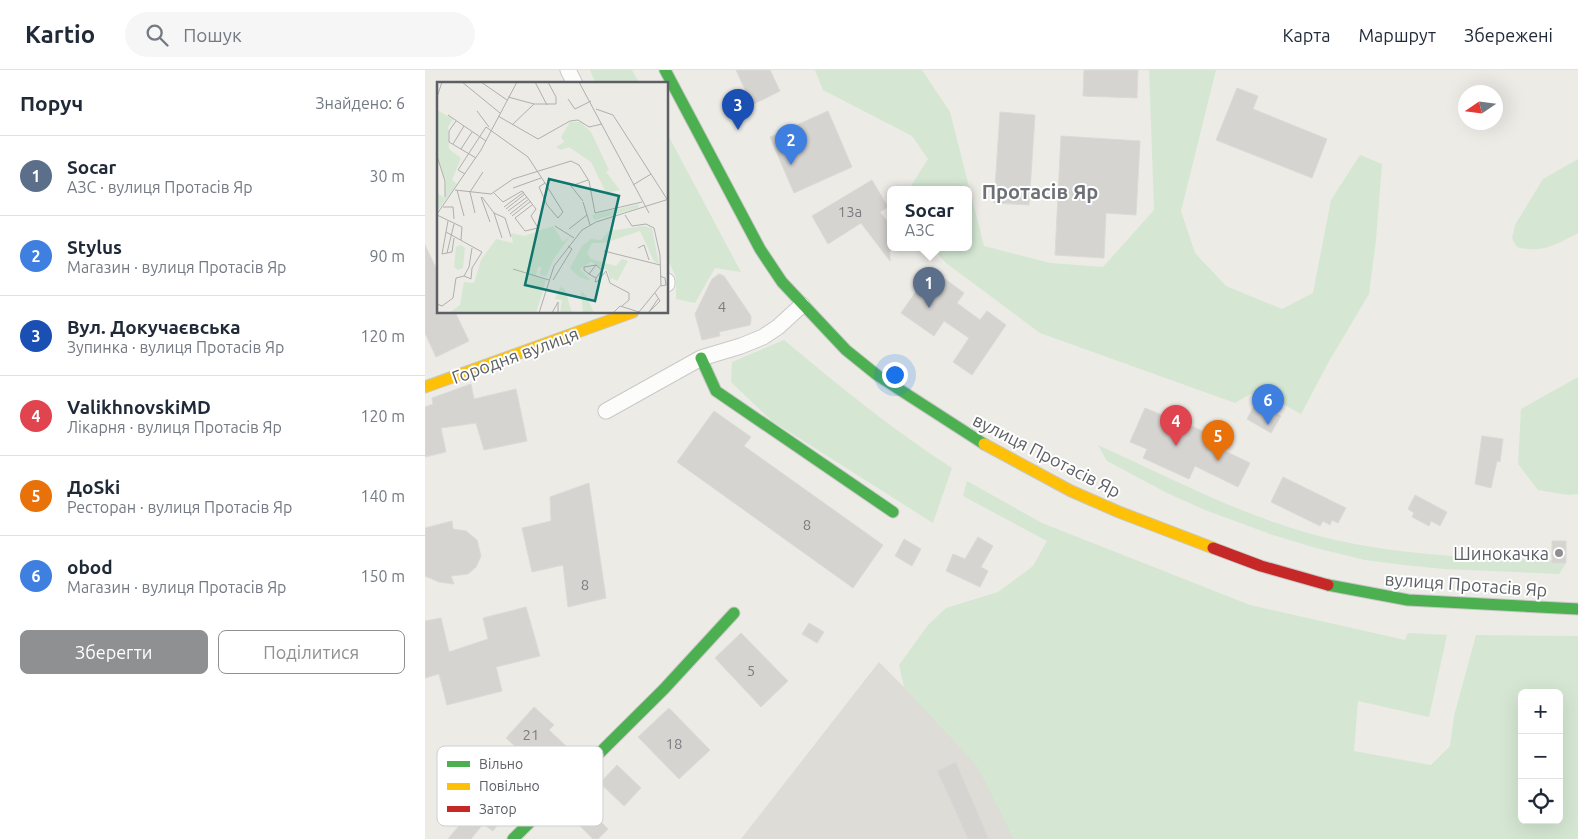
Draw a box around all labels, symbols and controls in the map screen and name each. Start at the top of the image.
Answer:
search box [125,12,475,57]
text: Kartio [25,21,95,48]
icon: search [143,21,171,49]
text: Пошук [183,24,242,46]
text: Карта [1282,25,1330,45]
text: Маршрут [1358,25,1436,45]
text: Збережені [1464,25,1553,45]
inset map [437,82,669,314]
north arrow [1458,85,1503,130]
pin: 3 [722,89,754,130]
text: Поруч [20,91,83,115]
text: Знайдено: 6 [316,94,405,112]
pin: 2 [775,124,807,165]
text: Socar [67,156,116,178]
text: 1 [31,167,41,185]
text: 30 m [369,167,405,185]
text: АЗС · вулиця Протасів Яр [67,178,253,196]
district label: Протасів Яр [982,180,1098,203]
popup [887,186,972,251]
text: Socar [905,199,954,221]
house number: 13а [838,203,862,220]
text: АЗС [905,221,934,239]
text: Stylus [67,236,122,258]
text: 2 [31,247,41,265]
text: 90 m [369,247,405,265]
text: Магазин · вулиця Протасів Яр [67,258,286,276]
pin: 1 [913,267,945,308]
house number: 4 [718,298,726,315]
text: Вул. Докучаєвська [67,316,241,338]
street label: Городня вулиця [449,323,581,387]
text: 3 [31,327,41,345]
text: 120 m [360,327,405,345]
text: Зупинка · вулиця Протасів Яр [67,338,284,356]
your location [882,362,908,388]
pin: 6 [1252,384,1284,425]
text: ValikhnovskiMD [67,396,211,418]
pin: 4 [1160,405,1192,446]
text: 4 [31,407,41,425]
text: 120 m [360,407,405,425]
street label: вулиця Протасів Яр [970,409,1124,501]
text: Лікарня · вулиця Протасів Яр [67,418,282,436]
pin: 5 [1202,420,1234,461]
text: ДоSki [67,476,120,498]
text: 5 [31,487,41,505]
text: 140 m [360,487,405,505]
text: Ресторан · вулиця Протасів Яр [67,498,292,516]
house number: 8 [803,516,811,533]
place label: Шинокачка [1453,543,1549,563]
marker: Шинокачка [1553,547,1565,559]
text: obod [67,556,113,578]
text: 6 [31,567,41,585]
text: 150 m [360,567,405,585]
street label: вулиця Протасів Яр [1384,568,1548,600]
house number: 8 [581,576,589,593]
text: Магазин · вулиця Протасів Яр [67,578,286,596]
button: Зберегти [20,630,208,674]
button: Поділитися [218,630,405,674]
house number: 5 [747,662,755,679]
map controls [1518,689,1563,824]
button: + [1518,689,1563,734]
house number: 21 [523,726,539,743]
button: − [1518,734,1563,779]
house number: 18 [666,735,682,752]
legend [437,746,603,826]
text: Вільно [479,756,523,772]
text: Повільно [479,778,540,794]
button: locate [1518,779,1563,824]
text: Затор [479,801,517,817]

